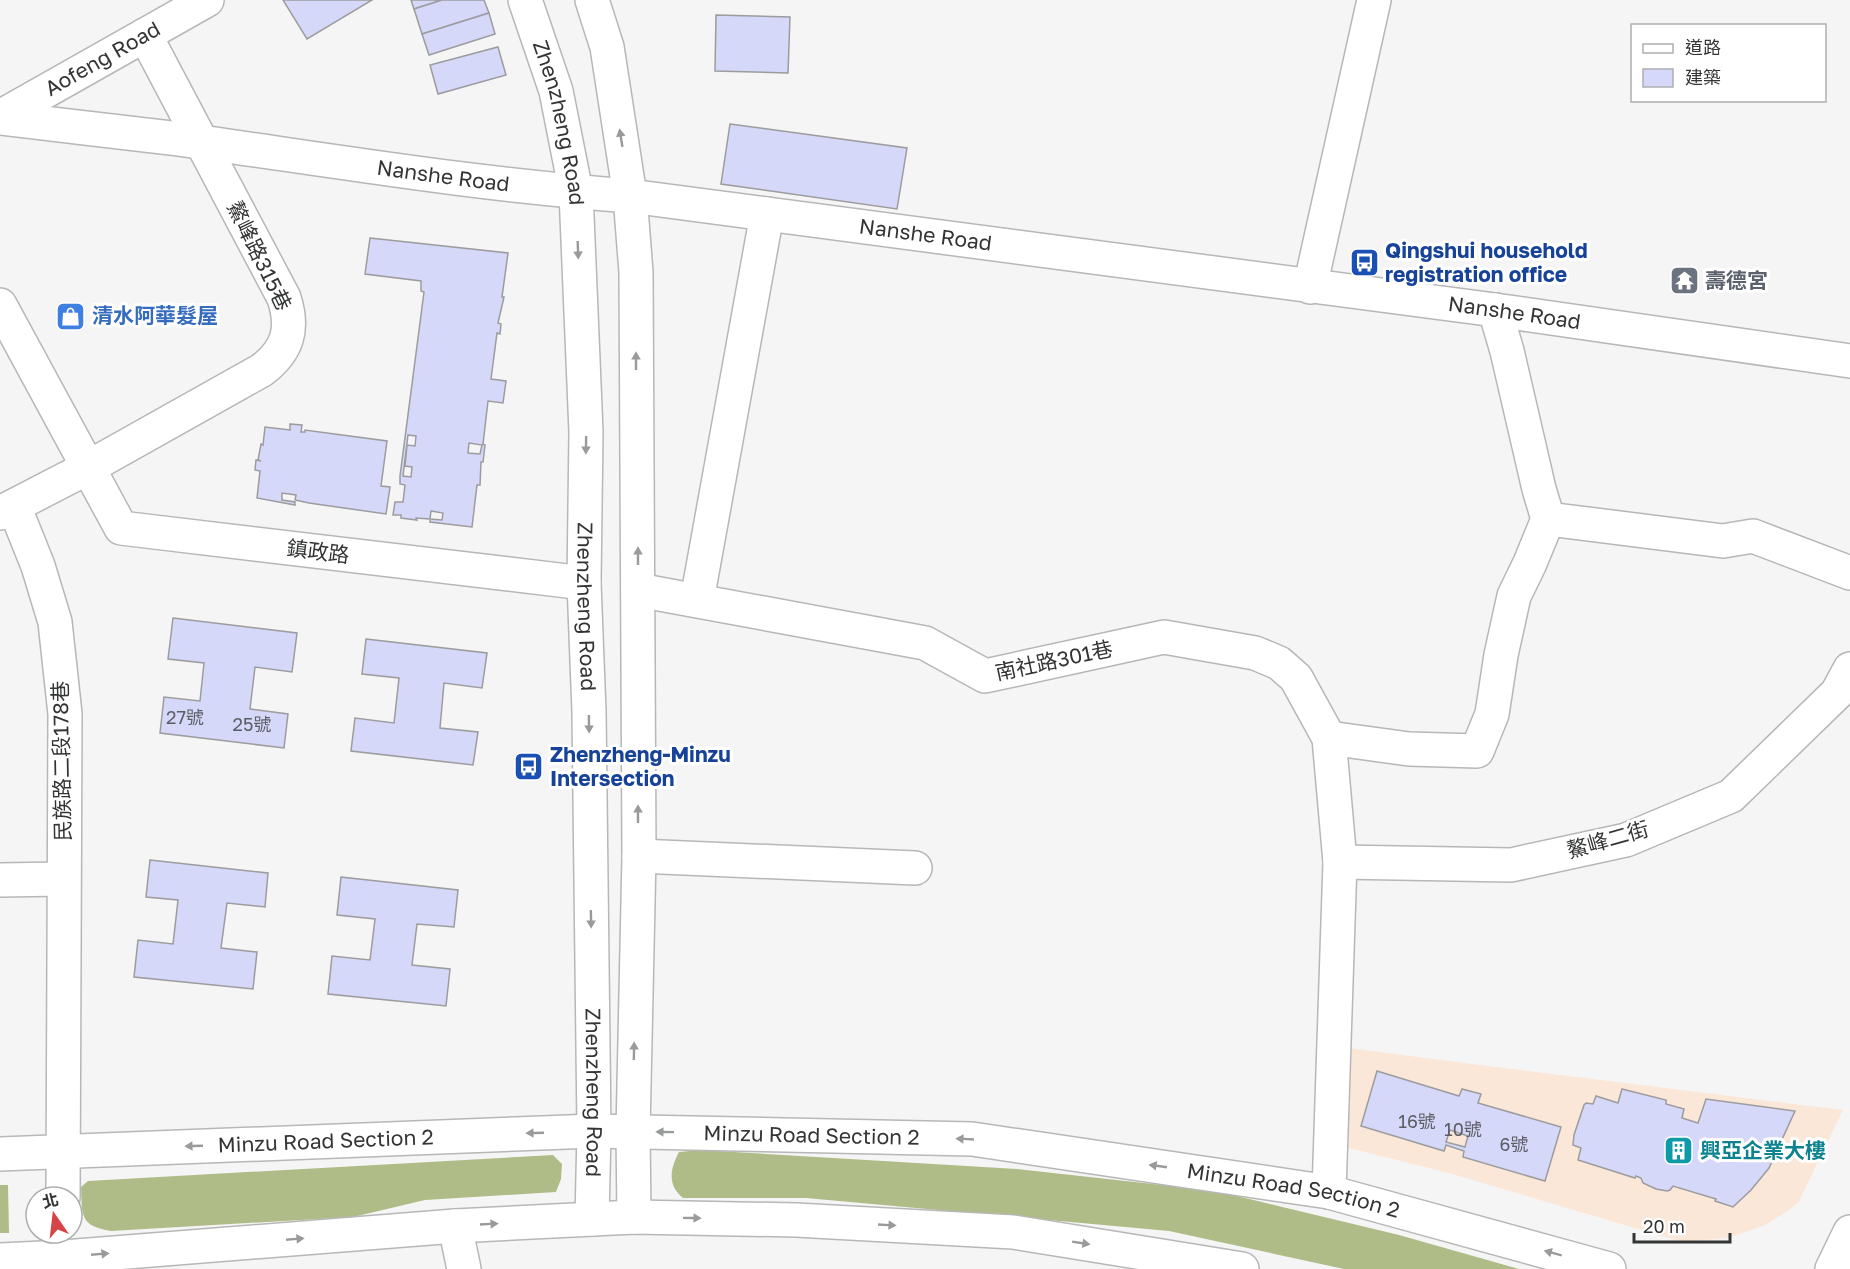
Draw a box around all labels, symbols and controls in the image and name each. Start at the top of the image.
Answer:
street label: Aofeng Road [40,15,165,101]
legend [1631,24,1826,102]
text: 道路 [1685,36,1721,58]
street label: Zhenzheng Road [528,37,591,206]
text: 建築 [1685,66,1721,88]
one-way arrow [617,128,626,147]
street label: Nanshe Road [375,154,511,197]
street label: 鰲峰路315巷 [222,197,298,315]
street label: Nanshe Road [858,212,994,256]
place label: Qingshui household registration office [1385,237,1588,287]
one-way arrow [574,241,583,260]
bus stop icon: Qingshui household registration office [1348,247,1380,279]
temple icon: 壽德宮 [1668,265,1700,297]
place label: 壽德宮 [1705,267,1768,293]
street label: Nanshe Road [1447,290,1583,334]
shop icon: 清水阿華髮屋 [55,300,87,332]
place label: 清水阿華髮屋 [92,302,218,328]
one-way arrow [632,352,641,371]
one-way arrow [581,436,591,455]
street label: Zhenzheng Road [572,522,602,692]
street label: 鎮政路 [285,534,351,568]
one-way arrow [633,547,643,566]
street label: 南社路301巷 [993,635,1115,685]
street label: 民族路二段178巷 [47,681,75,841]
house number: 27號 [166,706,204,728]
house number: 25號 [233,713,271,735]
one-way arrow [584,715,594,734]
place label: Zhenzheng-Minzu Intersection [550,741,731,791]
bus stop icon: Zhenzheng-Minzu Intersection [513,751,545,783]
one-way arrow [633,805,643,824]
street label: 鰲峰二街 [1564,815,1652,863]
one-way arrow [586,909,596,928]
street label: Zhenzheng Road [581,1008,608,1177]
one-way arrow [630,1042,639,1061]
house number: 16號 [1398,1110,1436,1132]
house number: 10號 [1444,1118,1482,1140]
street label: Minzu Road Section 2 [703,1119,920,1150]
street label: Minzu Road Section 2 [217,1123,434,1158]
one-way arrow [656,1127,675,1136]
one-way arrow [526,1129,545,1138]
house number: 6號 [1500,1133,1528,1155]
one-way arrow [956,1134,975,1143]
building icon: 興亞企業大樓 [1663,1135,1695,1167]
place label: 興亞企業大樓 [1700,1137,1826,1163]
one-way arrow [184,1141,203,1150]
street label: Minzu Road Section 2 [1185,1157,1403,1223]
one-way arrow [1149,1162,1168,1171]
north arrow [24,1185,84,1245]
text: 北 [40,1189,61,1212]
scale bar [1634,1206,1730,1244]
one-way arrow [683,1214,702,1223]
text: 20 m [1643,1215,1685,1237]
one-way arrow [480,1219,499,1228]
one-way arrow [878,1220,897,1230]
one-way arrow [285,1234,304,1243]
one-way arrow [1072,1238,1091,1247]
one-way arrow [1544,1248,1562,1258]
one-way arrow [91,1250,110,1259]

